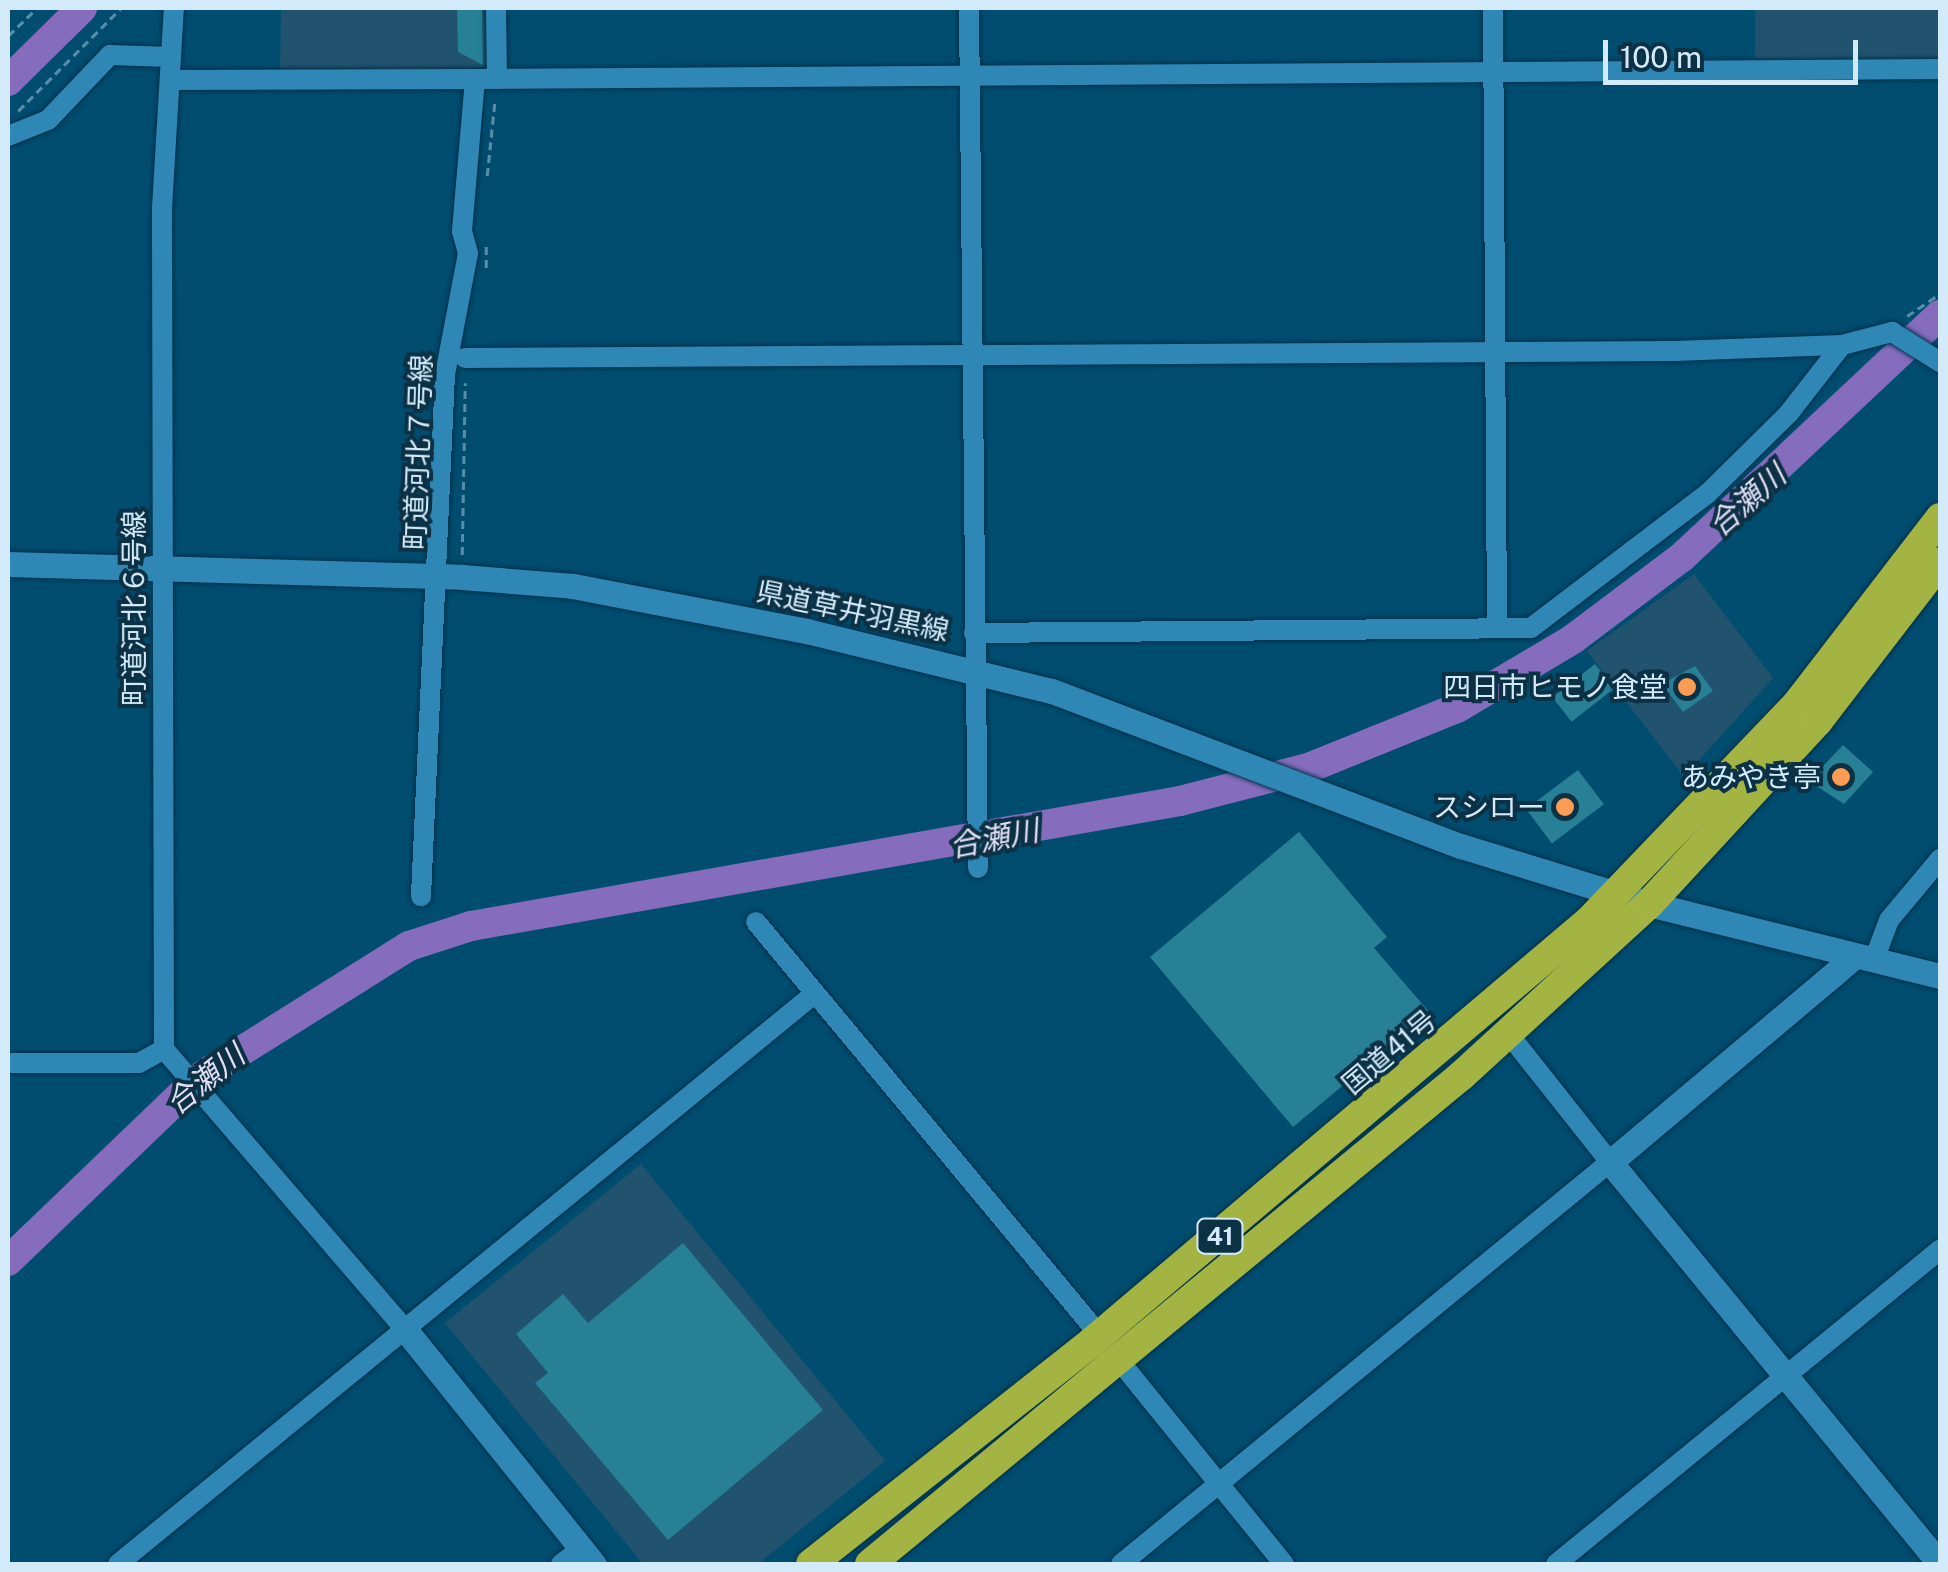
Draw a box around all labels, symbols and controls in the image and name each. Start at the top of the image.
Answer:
scale bar [1608,20,1863,82]
text: 100 m [1620,39,1702,75]
street label: 町道河北７号線 [398,353,438,551]
water label: 合瀬川 [1701,457,1793,543]
street label: 町道河北６号線 [117,510,151,706]
street label: 県道草井羽黒線 [754,574,952,648]
place label: 四日市ヒモノ食堂 [1443,670,1667,704]
marker: 四日市ヒモノ食堂 [1676,676,1698,698]
place label: あみやき亭 [1681,760,1821,794]
marker: あみやき亭 [1830,766,1852,788]
place label: スシロー [1433,790,1545,824]
marker: スシロー [1554,796,1576,818]
water label: 合瀬川 [946,812,1042,864]
street label: 国道41号 [1335,1003,1443,1101]
water label: 合瀬川 [159,1037,251,1121]
road number: 41 [1195,1216,1245,1256]

